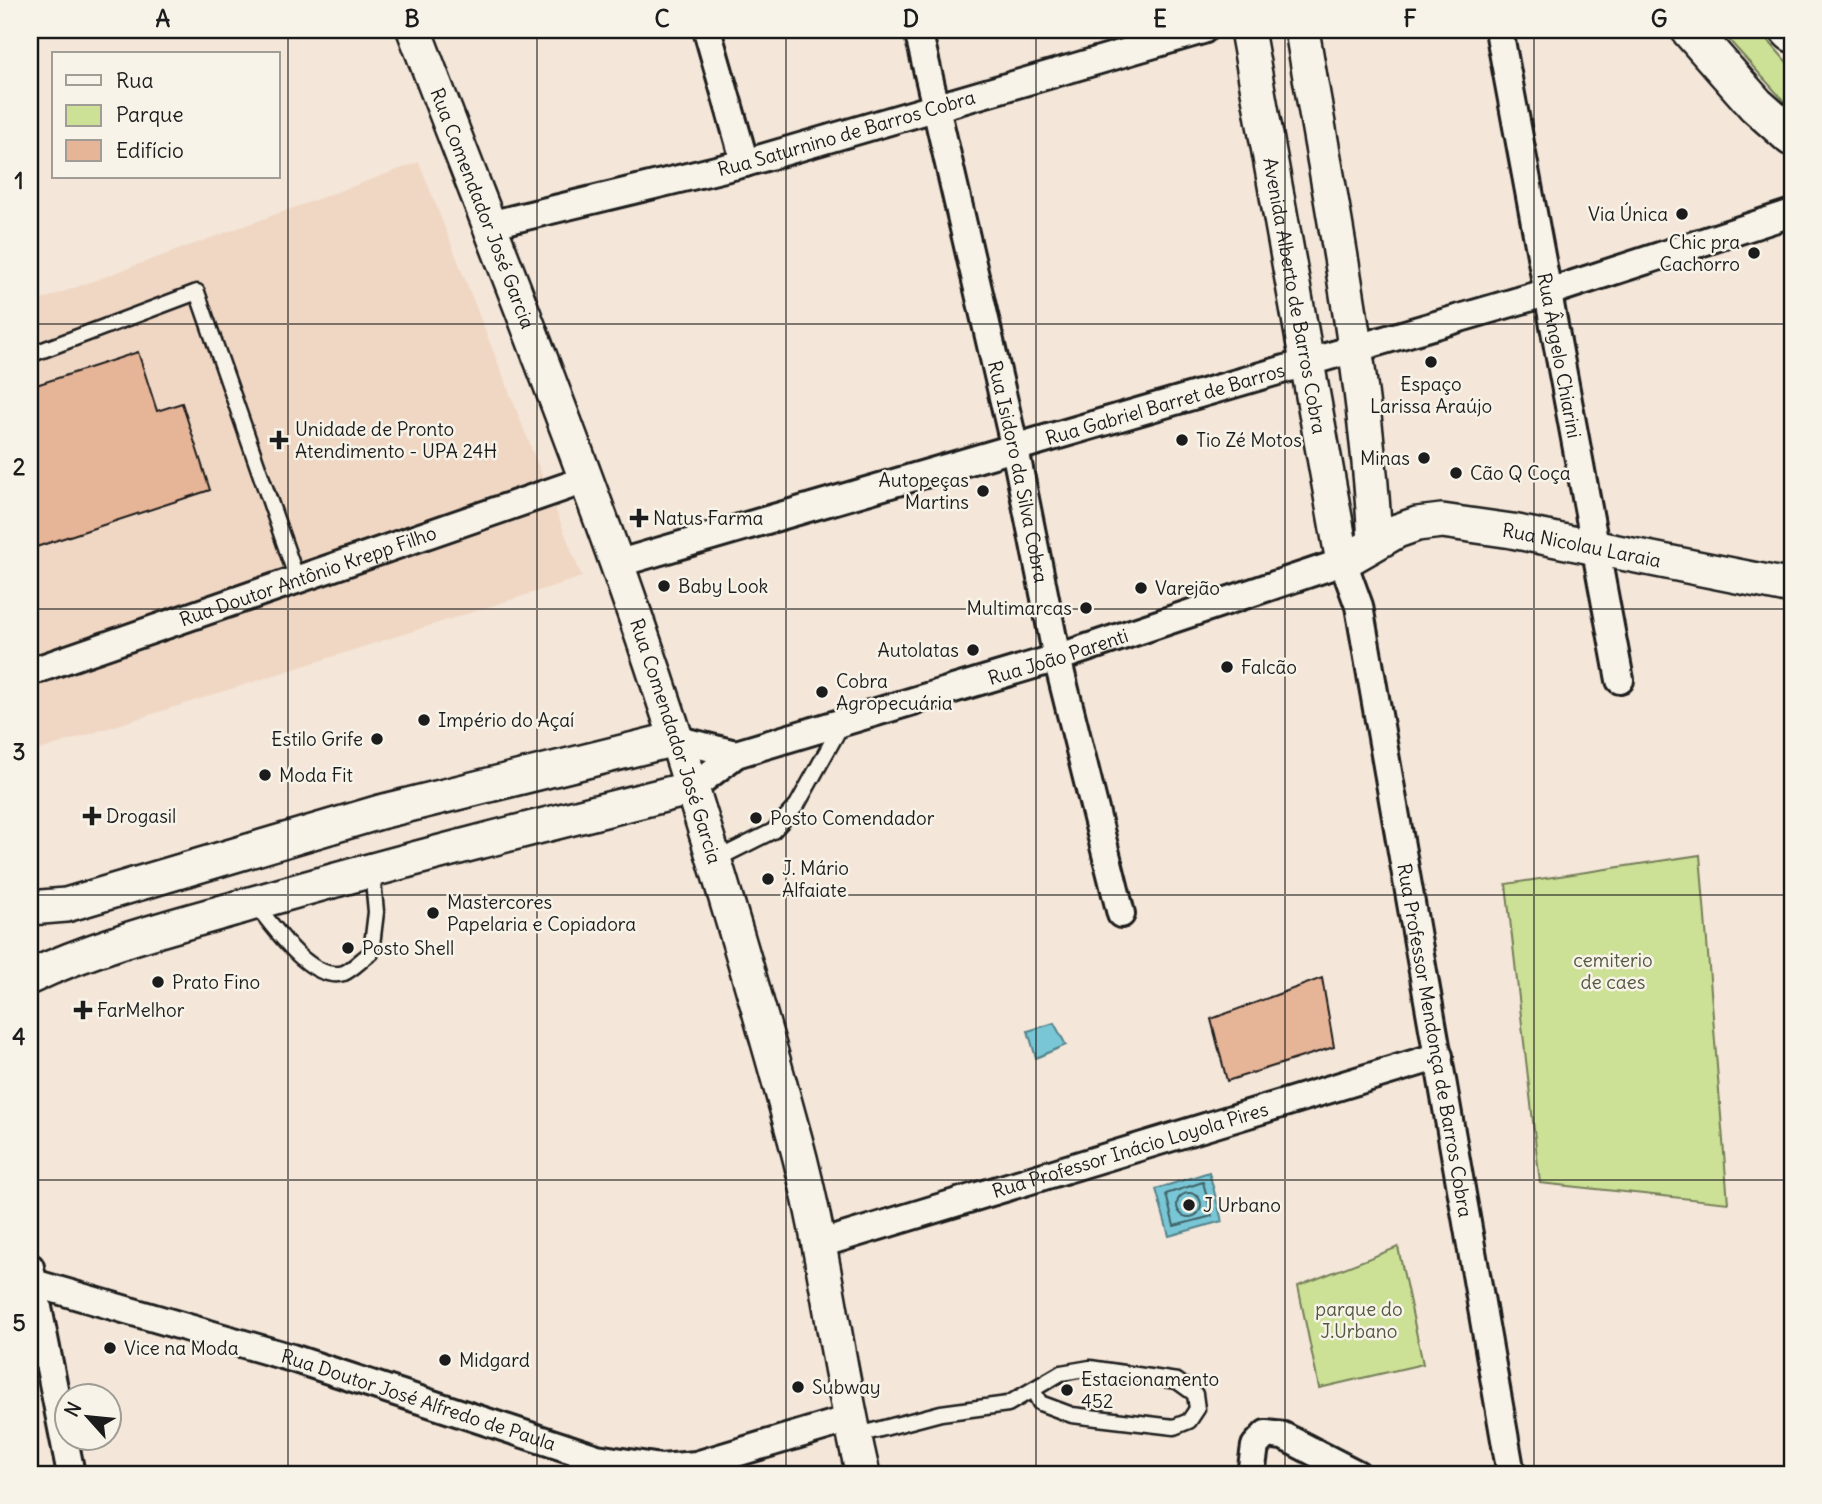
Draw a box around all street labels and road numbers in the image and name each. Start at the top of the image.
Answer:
street label: Rua Comendador José Garcia [425,84,540,332]
street label: Rua Saturnino de Barros Cobra [715,85,978,181]
street label: Avenida Alberto de Barros Cobra [1258,156,1332,436]
street label: Rua Ângelo Chiarini [1532,271,1587,440]
street label: Rua Isidoro da Silva Cobra [983,358,1054,585]
street label: Rua Gabriel Barret de Barros [1043,358,1287,450]
street label: Rua Nicolau Laraia [1501,518,1663,573]
street label: Rua Doutor Antônio Krepp Filho [176,520,439,631]
street label: Rua Comendador José Garcia [625,615,727,867]
street label: Rua João Parenti [985,623,1131,690]
street label: Rua Professor Mendonça de Barros Cobra [1392,861,1478,1219]
street label: Rua Professor Inácio Loyola Pires [989,1097,1271,1203]
street label: Rua Doutor José Alfredo de Paula [279,1344,559,1456]

